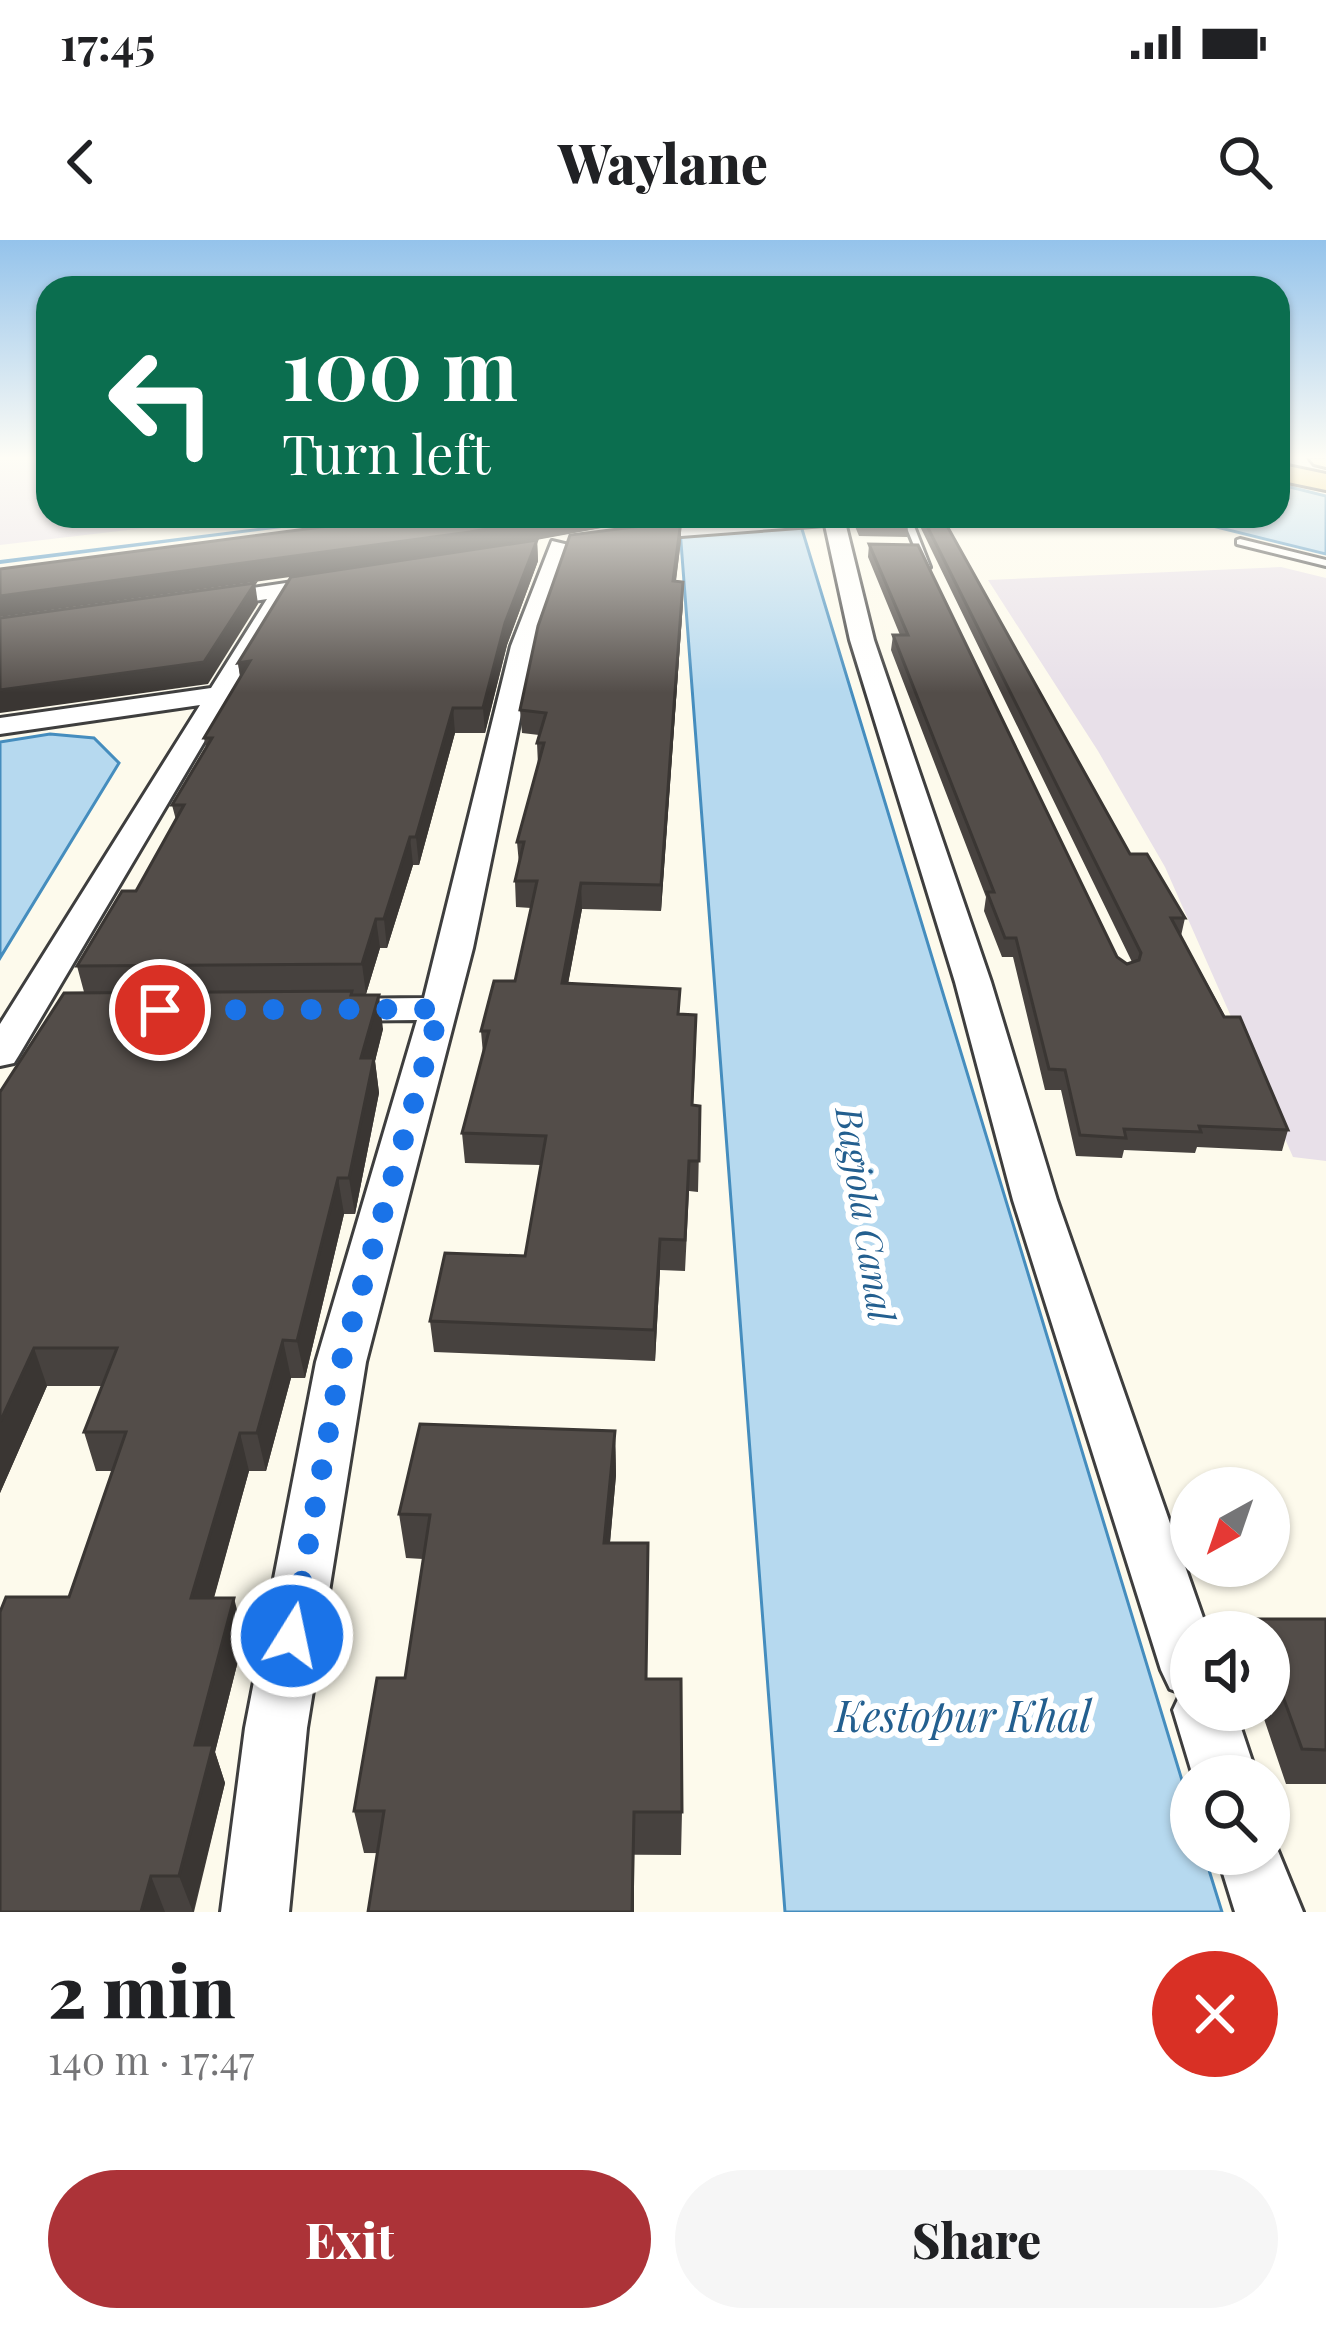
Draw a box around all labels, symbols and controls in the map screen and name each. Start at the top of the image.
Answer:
text: 17:45 [60,12,155,72]
text: Waylane [558,126,768,198]
icon: back [48,129,114,195]
icon: search [1212,129,1278,195]
text: 100 m [282,310,518,422]
icon: left [84,324,240,480]
text: Turn left [282,417,491,489]
pin [109,959,211,1061]
icon: arrive [127,977,193,1043]
water label: Bagjola Canal [826,1101,908,1326]
north arrow [1170,1467,1290,1587]
map controls [1170,1467,1290,1875]
position arrow [229,1573,355,1699]
button: sound [1170,1611,1290,1731]
water label: Kestopur Khal [833,1687,1093,1743]
button: search [1170,1755,1290,1875]
text: 2 min [48,1940,236,2036]
button: close [1152,1951,1278,2077]
text: 140 m · 17:47 [48,2033,254,2085]
button: Exit [48,2170,651,2308]
button: Share [675,2170,1278,2308]

